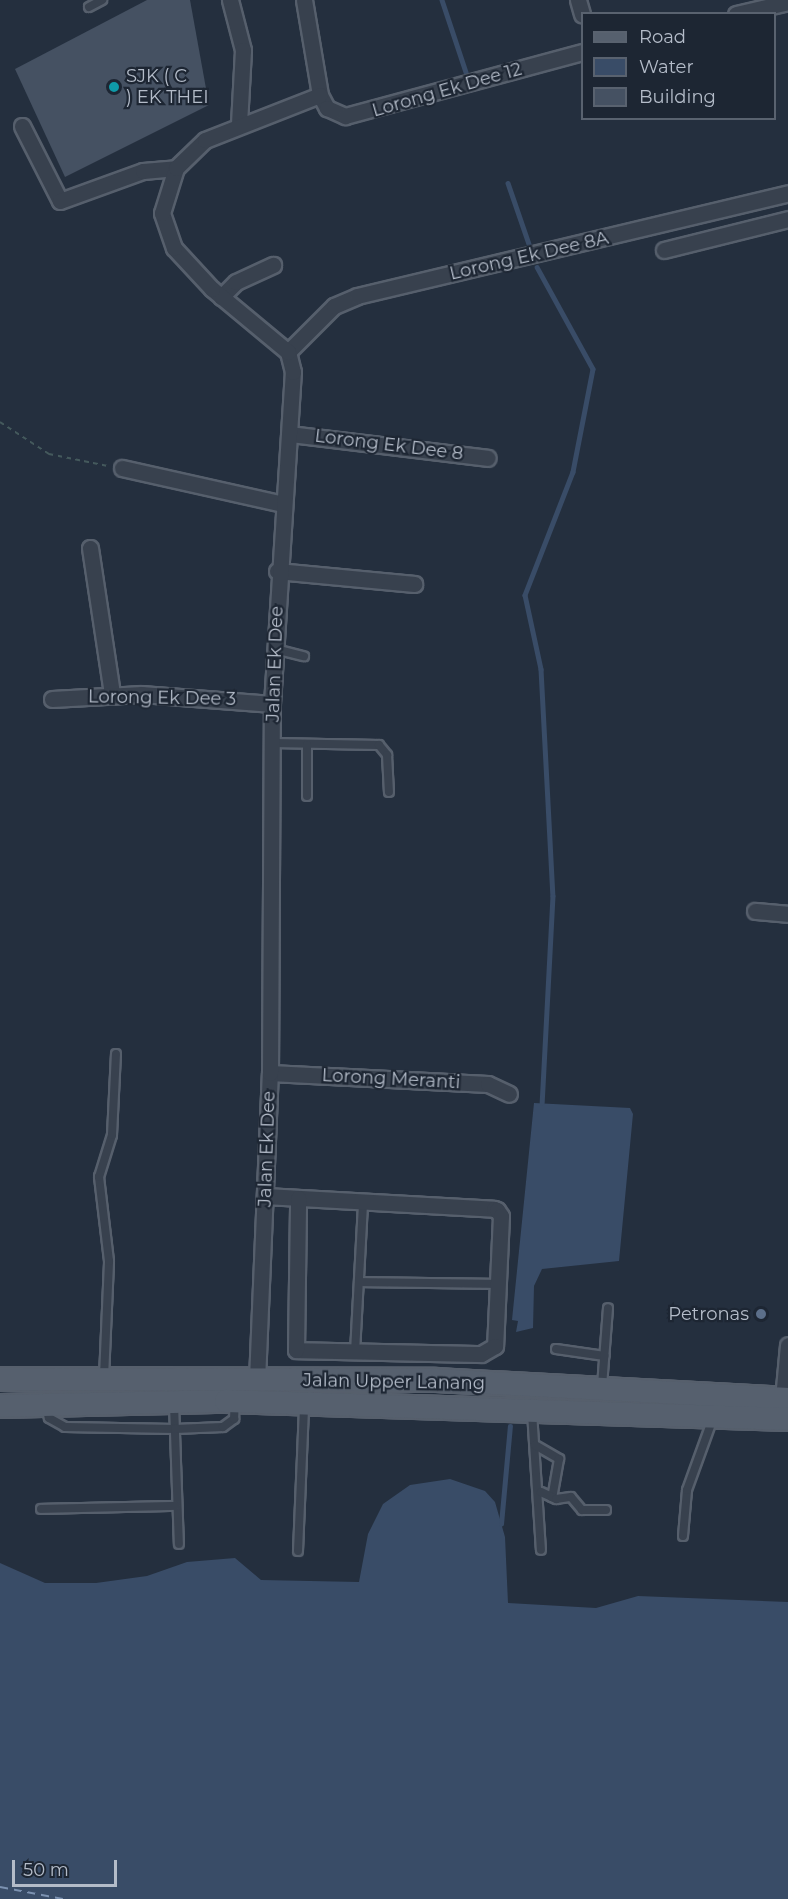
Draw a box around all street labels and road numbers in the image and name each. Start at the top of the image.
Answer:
street label: Lorong Ek Dee 12 [370,58,524,122]
street label: Lorong Ek Dee 8A [447,227,611,285]
street label: Lorong Ek Dee 8 [313,425,465,465]
street label: Jalan Ek Dee [262,606,288,722]
street label: Lorong Ek Dee 3 [88,686,236,710]
street label: Lorong Meranti [321,1065,461,1093]
street label: Jalan Ek Dee [254,1091,280,1207]
street label: Jalan Upper Lanang [303,1370,485,1394]

